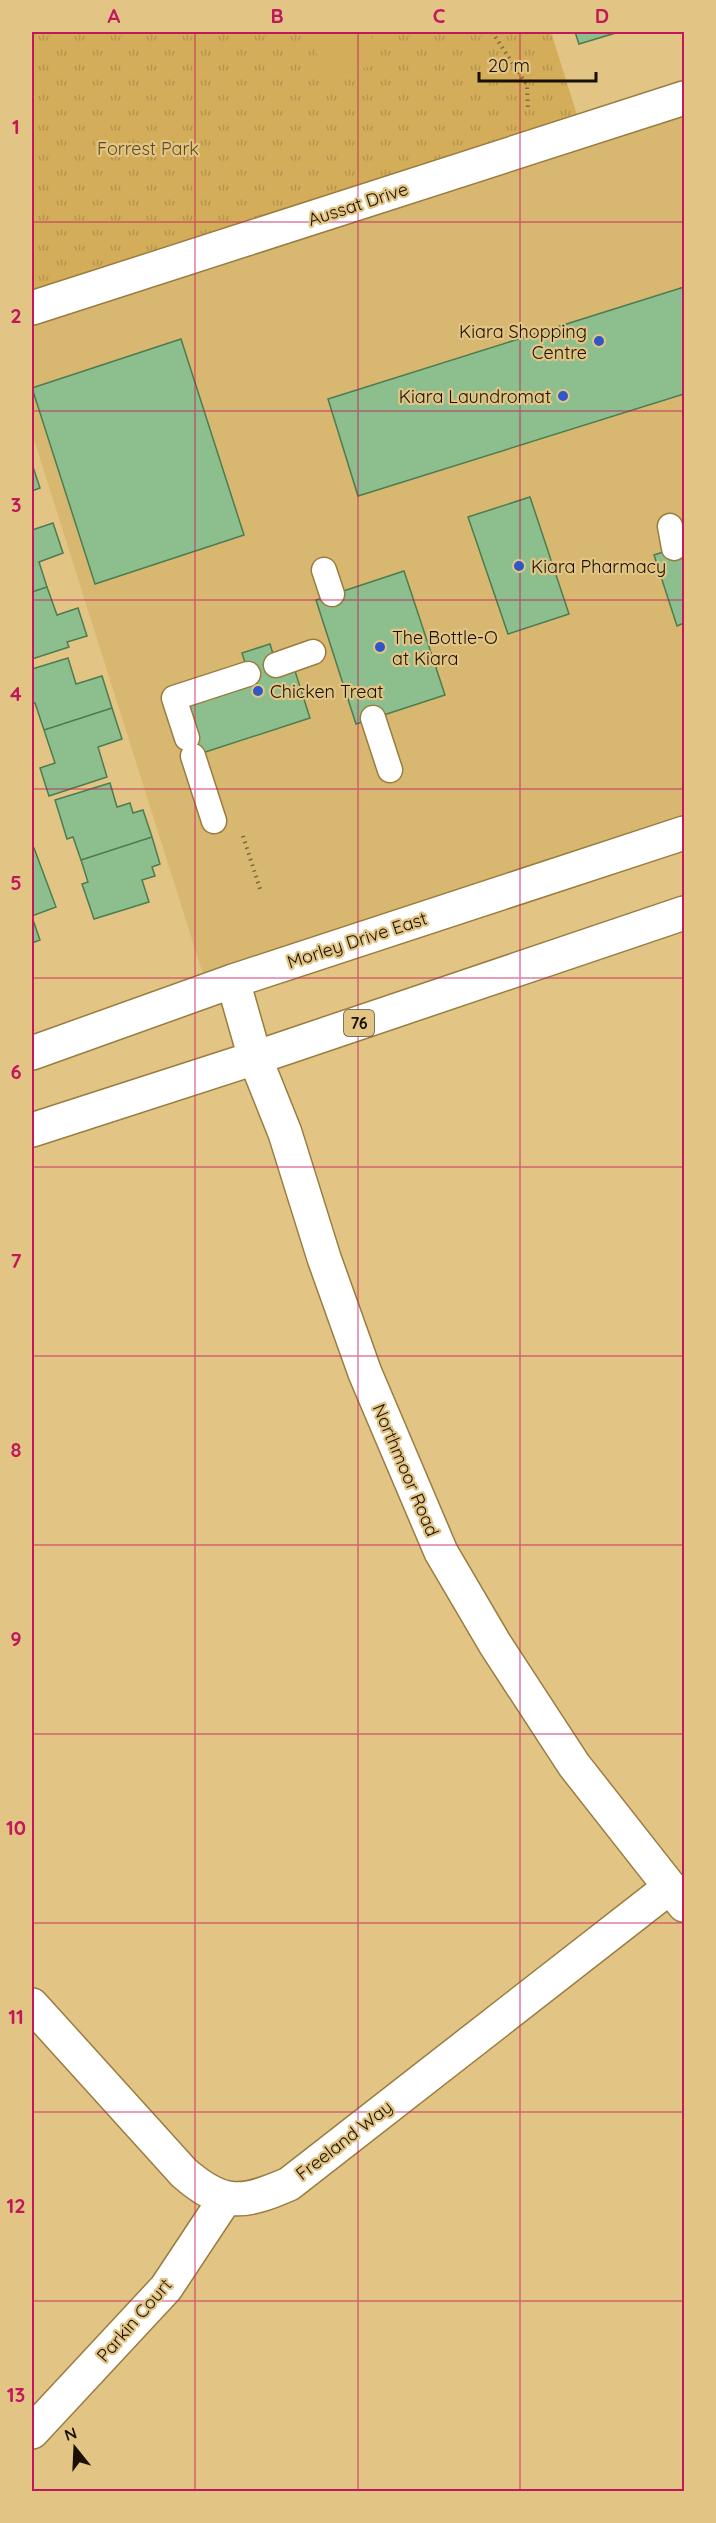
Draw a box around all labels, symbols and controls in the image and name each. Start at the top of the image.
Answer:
text: A [108,3,121,28]
text: B [270,3,284,28]
text: C [433,3,446,28]
text: D [595,3,609,28]
scale bar [479,45,596,83]
text: 20 m [488,54,530,77]
text: 1 [12,114,20,139]
park label: Forrest Park [97,137,199,160]
street label: Aussat Drive [305,177,411,231]
text: 2 [10,303,22,328]
place label: Kiara Shopping Centre [459,320,587,364]
marker: Kiara Shopping Centre [592,334,606,348]
place label: Kiara Laundromat [399,385,551,408]
marker: Kiara Laundromat [556,389,570,403]
text: 3 [11,492,21,517]
place label: Kiara Pharmacy [531,555,666,578]
marker: Kiara Pharmacy [512,559,526,573]
place label: The Bottle-O at Kiara [392,626,498,670]
marker: The Bottle-O at Kiara [373,640,387,654]
place label: Chicken Treat [270,680,383,703]
text: 4 [10,681,22,706]
marker: Chicken Treat [251,684,265,698]
text: 5 [10,870,22,895]
street label: Morley Drive East [284,907,430,973]
road number: 76 [344,1010,374,1036]
text: 6 [10,1059,22,1084]
text: 7 [11,1248,22,1273]
street label: Northmoor Road [368,1400,444,1540]
text: 8 [11,1437,22,1462]
text: 9 [10,1626,22,1651]
text: 10 [6,1815,26,1840]
text: 11 [8,2004,24,2029]
street label: Freeland Way [291,2095,397,2185]
text: 12 [6,2193,26,2218]
street label: Parkin Court [91,2274,177,2366]
text: 13 [7,2382,25,2407]
north arrow [45,2418,105,2478]
text: N [62,2422,79,2445]

